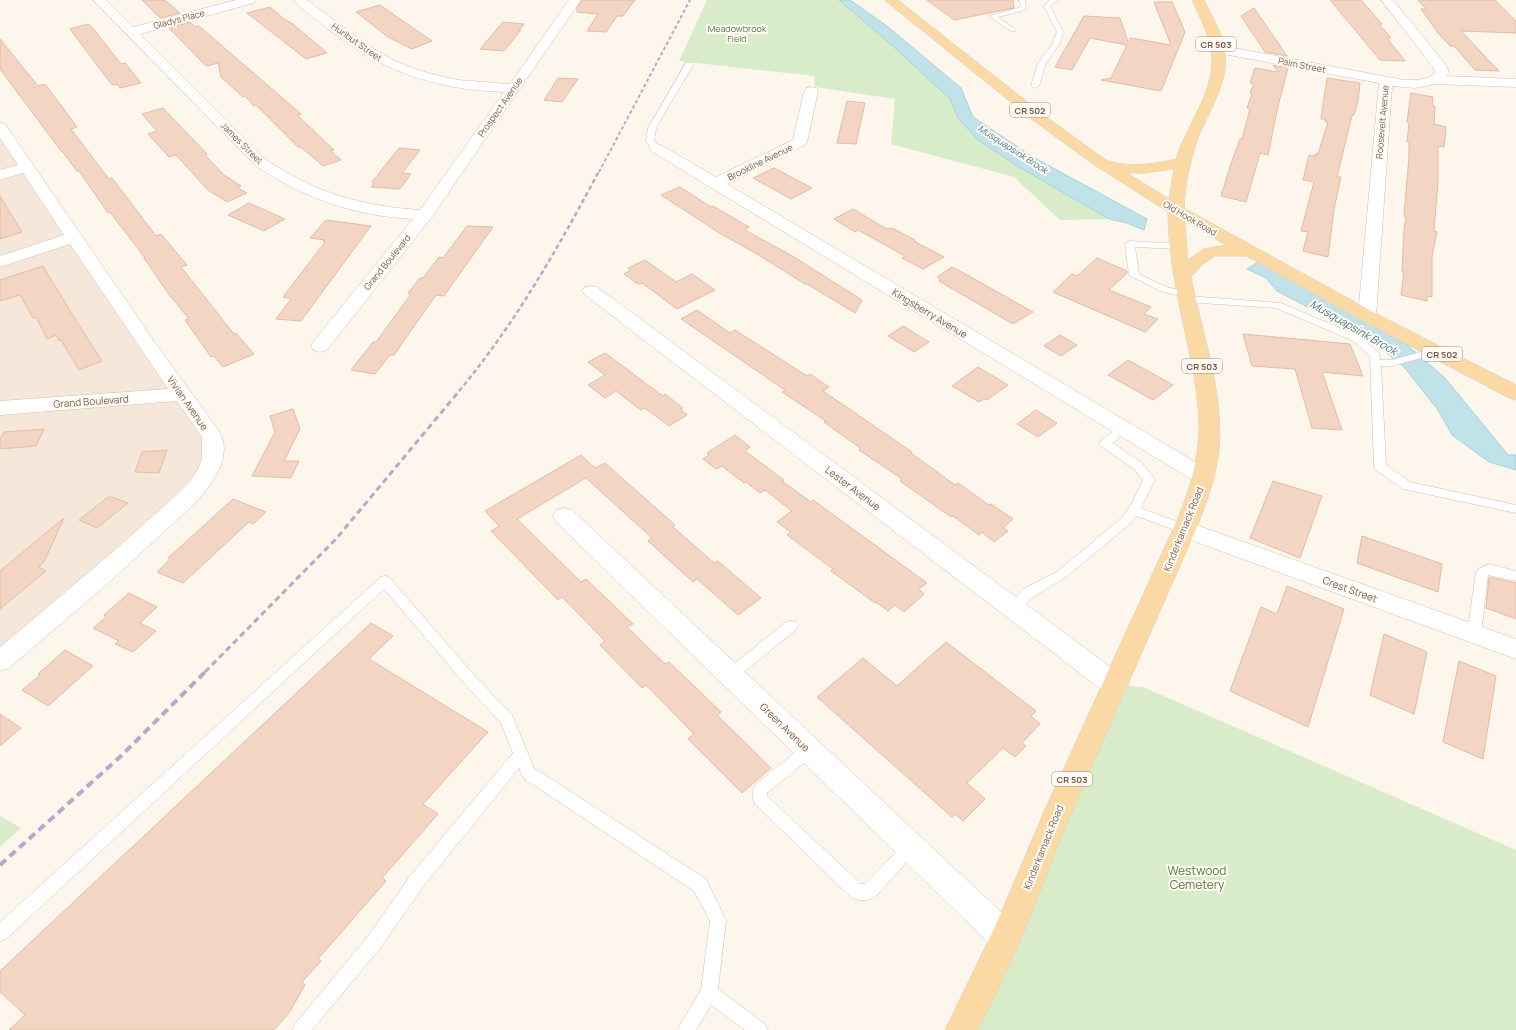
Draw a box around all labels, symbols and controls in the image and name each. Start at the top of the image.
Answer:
street label: Gladys Place [152,6,206,32]
street label: Hurlbut Street [329,20,385,65]
park label: Meadowbrook Field [708,22,767,45]
road number: CR 503 [1196,37,1236,51]
street label: Palm Street [1277,54,1327,76]
street label: Prospect Avenue [474,74,526,140]
street label: Roosevelt Avenue [1372,85,1392,159]
road number: CR 502 [1010,103,1050,117]
street label: James Street [218,119,266,167]
water label: Musquapsink Brook [976,122,1052,177]
street label: Brookline Avenue [725,141,795,183]
street label: Old Hook Road [1161,197,1219,239]
street label: Grand Boulevard [361,231,413,293]
street label: Kingsberry Avenue [890,285,971,341]
water label: Musquapsink Brook [1307,296,1402,359]
road number: CR 502 [1422,347,1462,361]
road number: CR 503 [1182,359,1222,373]
street label: Vivian Avenue [164,373,212,433]
street label: Grand Boulevard [53,391,129,411]
street label: Lester Avenue [823,463,884,513]
street label: Kinderkamack Road [1160,484,1206,573]
street label: Crest Street [1321,573,1379,605]
street label: Green Avenue [757,700,813,754]
road number: CR 503 [1052,772,1092,786]
street label: Kinderkamack Road [1020,802,1066,891]
park label: Westwood Cemetery [1168,862,1226,893]

